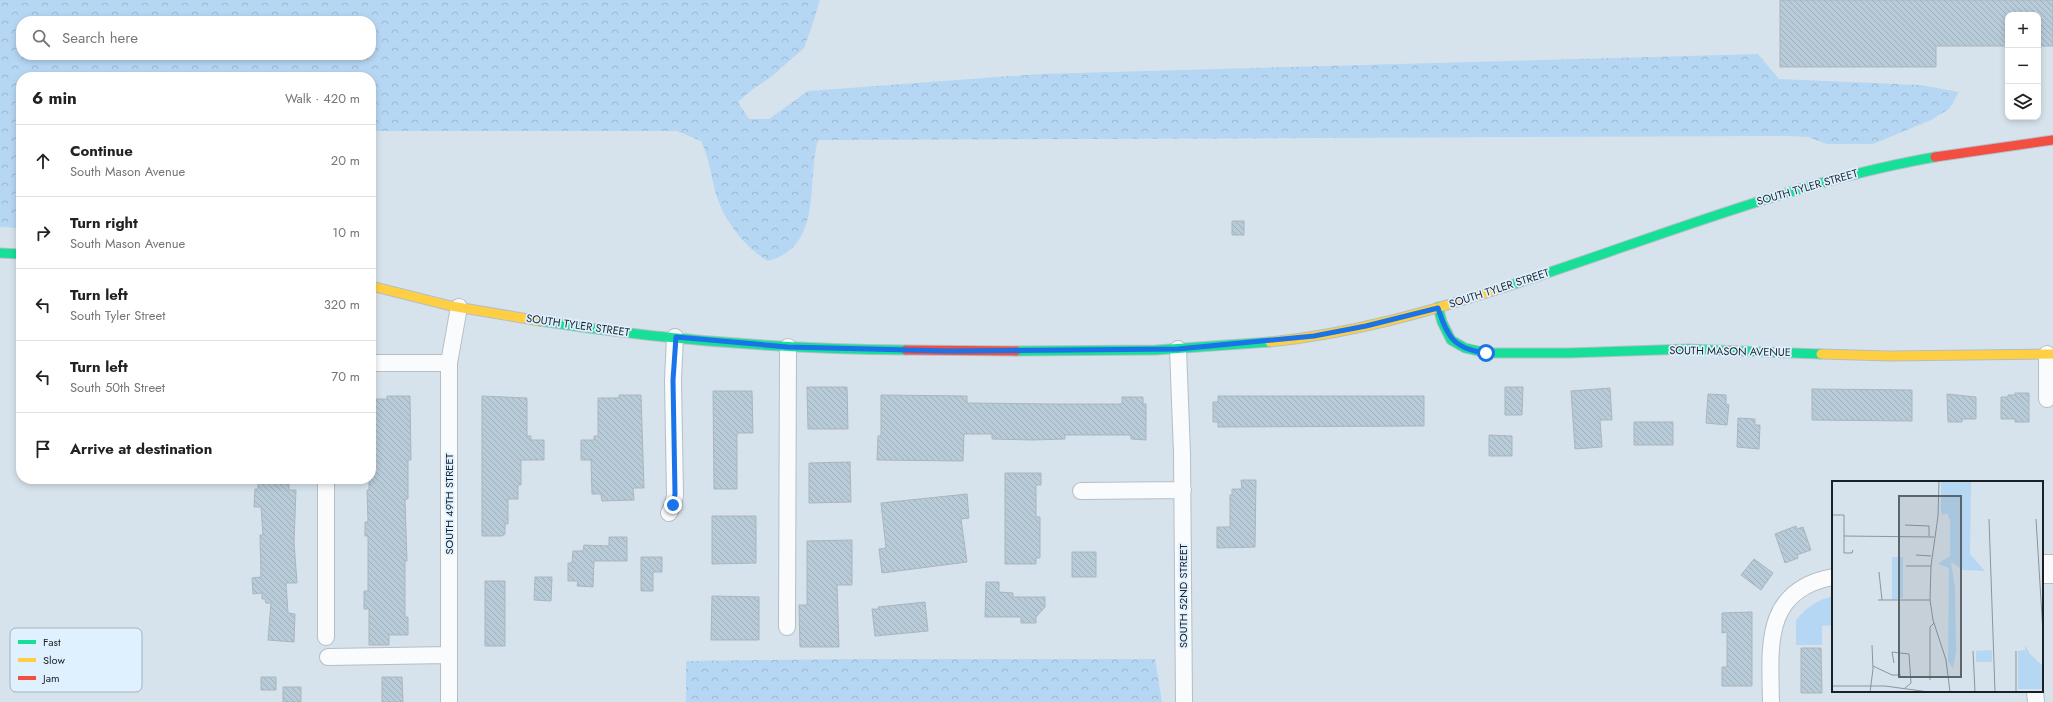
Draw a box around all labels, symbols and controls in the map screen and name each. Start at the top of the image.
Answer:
map controls [2005,12,2041,120]
button: + [2005,12,2041,48]
search box [16,16,376,60]
icon: search [30,27,52,49]
text: Search here [62,27,138,49]
button: − [2005,48,2041,84]
button: layers [2005,84,2041,120]
text: 6 min [32,86,77,110]
text: Walk · 420 m [285,89,360,108]
text: Continue [70,140,133,162]
icon: ahead [32,150,54,172]
text: 20 m [331,151,360,170]
text: South Mason Avenue [70,162,185,181]
street label: SOUTH TYLER STREET [1755,165,1859,209]
text: Turn right [70,212,138,234]
icon: right [32,222,54,244]
text: 10 m [332,223,360,242]
text: South Mason Avenue [70,234,185,253]
street label: SOUTH TYLER STREET [1447,264,1551,312]
text: Turn left [70,284,128,306]
icon: left [32,294,54,316]
text: 320 m [324,295,360,314]
text: South Tyler Street [70,306,165,325]
street label: SOUTH TYLER STREET [525,310,631,340]
street label: SOUTH MASON AVENUE [1669,342,1791,360]
route start [1477,344,1495,362]
text: Turn left [70,356,128,378]
icon: left [32,366,54,388]
text: 70 m [331,367,360,386]
text: South 50th Street [70,378,165,397]
icon: arrive [32,438,54,460]
text: Arrive at destination [70,438,212,460]
street label: SOUTH 49TH STREET [441,453,457,555]
inset map [1832,481,2043,692]
route end [664,496,682,514]
street label: SOUTH 52ND STREET [1175,544,1191,648]
legend [10,628,142,692]
text: Fast [43,634,61,650]
text: Slow [43,652,65,668]
text: Jam [41,670,60,686]

